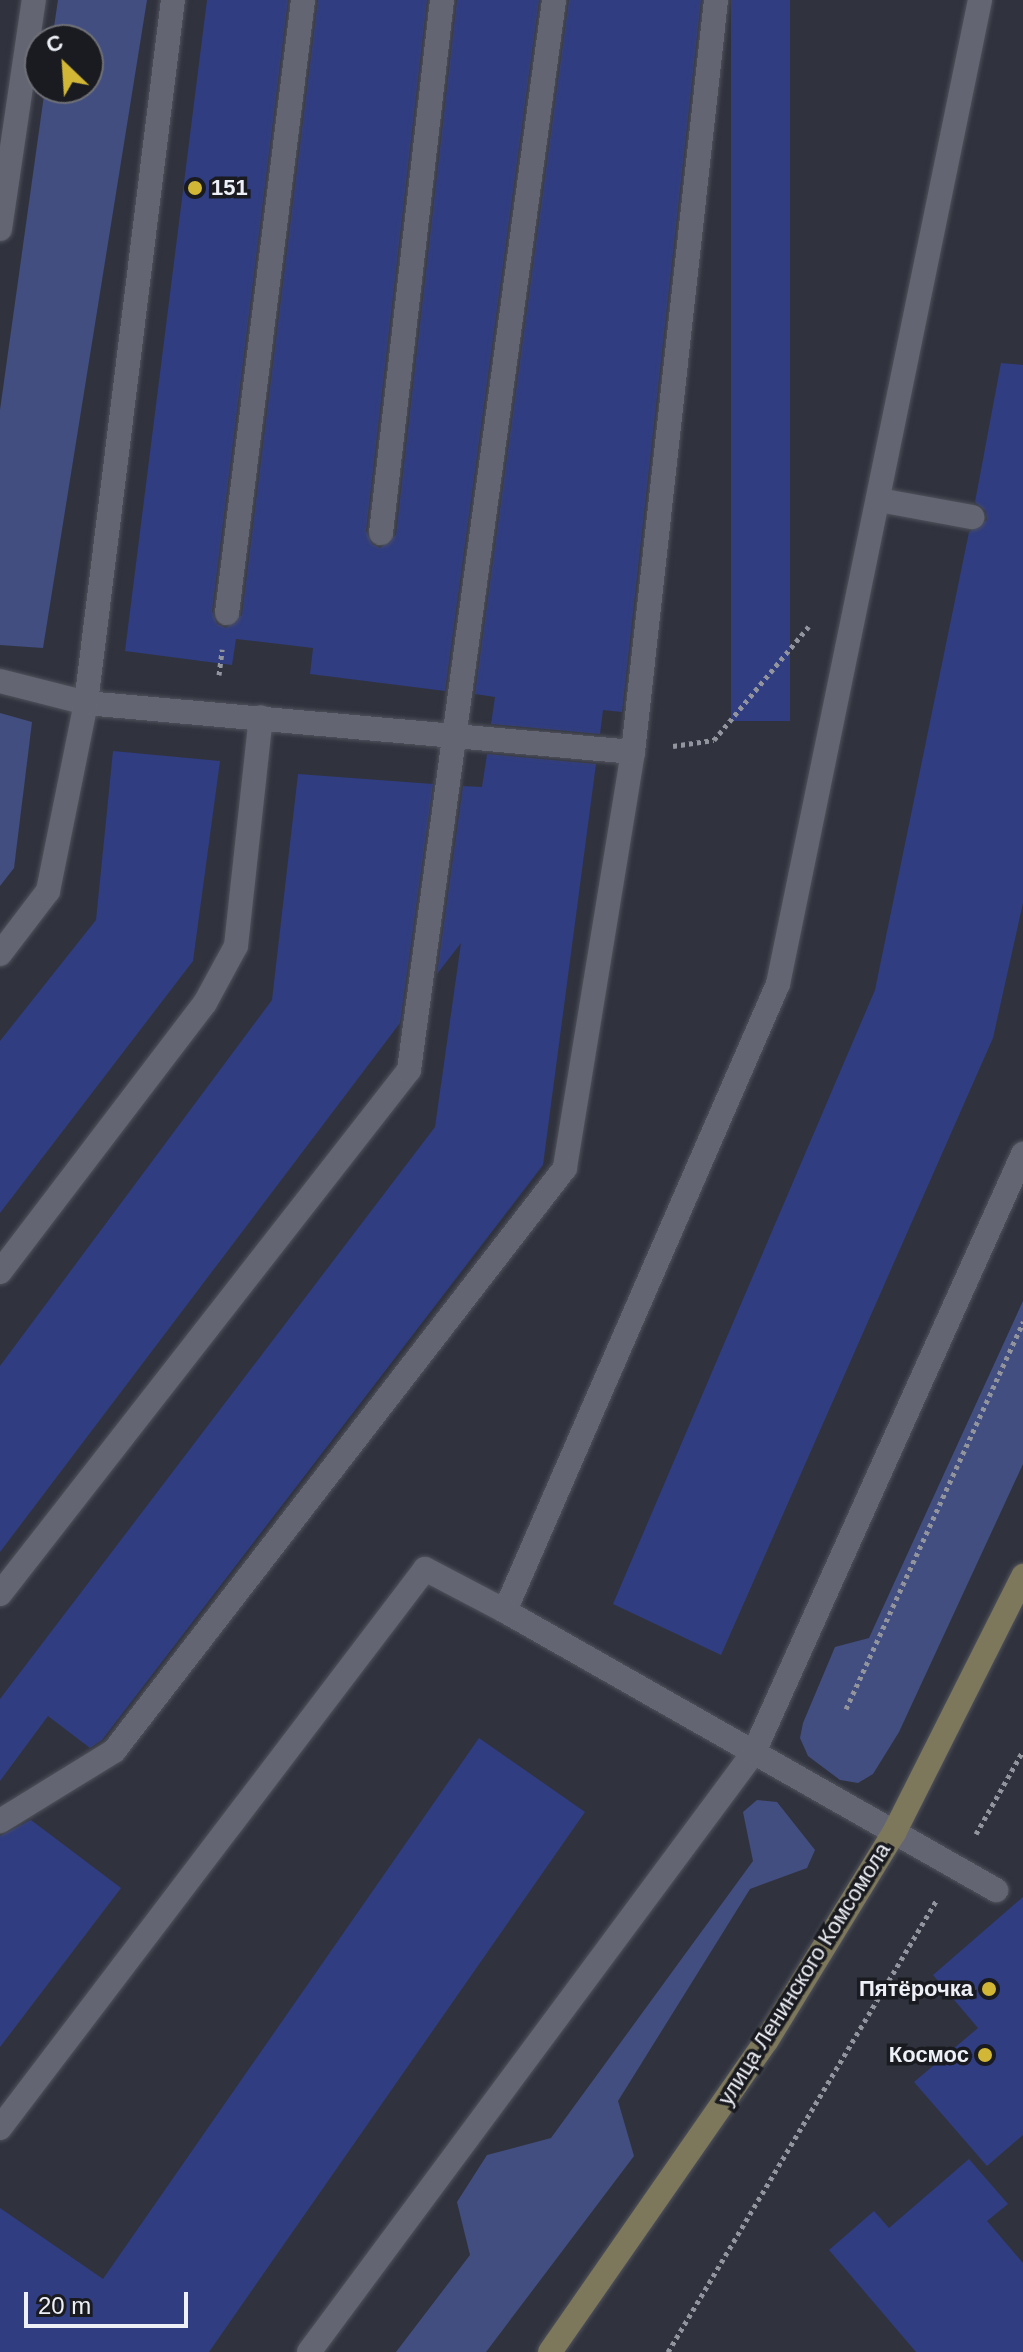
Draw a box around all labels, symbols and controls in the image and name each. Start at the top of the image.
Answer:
north arrow [24,24,104,104]
text: С [42,29,67,58]
place label: 151 [211,175,248,201]
marker: 151 [186,179,204,197]
street label: улица Ленинского Комсомола [712,1838,896,2110]
place label: Пятёрочка [859,1976,973,2002]
marker: Пятёрочка [980,1980,998,1998]
place label: Космос [889,2042,969,2068]
marker: Космос [976,2046,994,2064]
scale bar [28,2276,192,2326]
text: 20 m [38,2292,91,2319]

